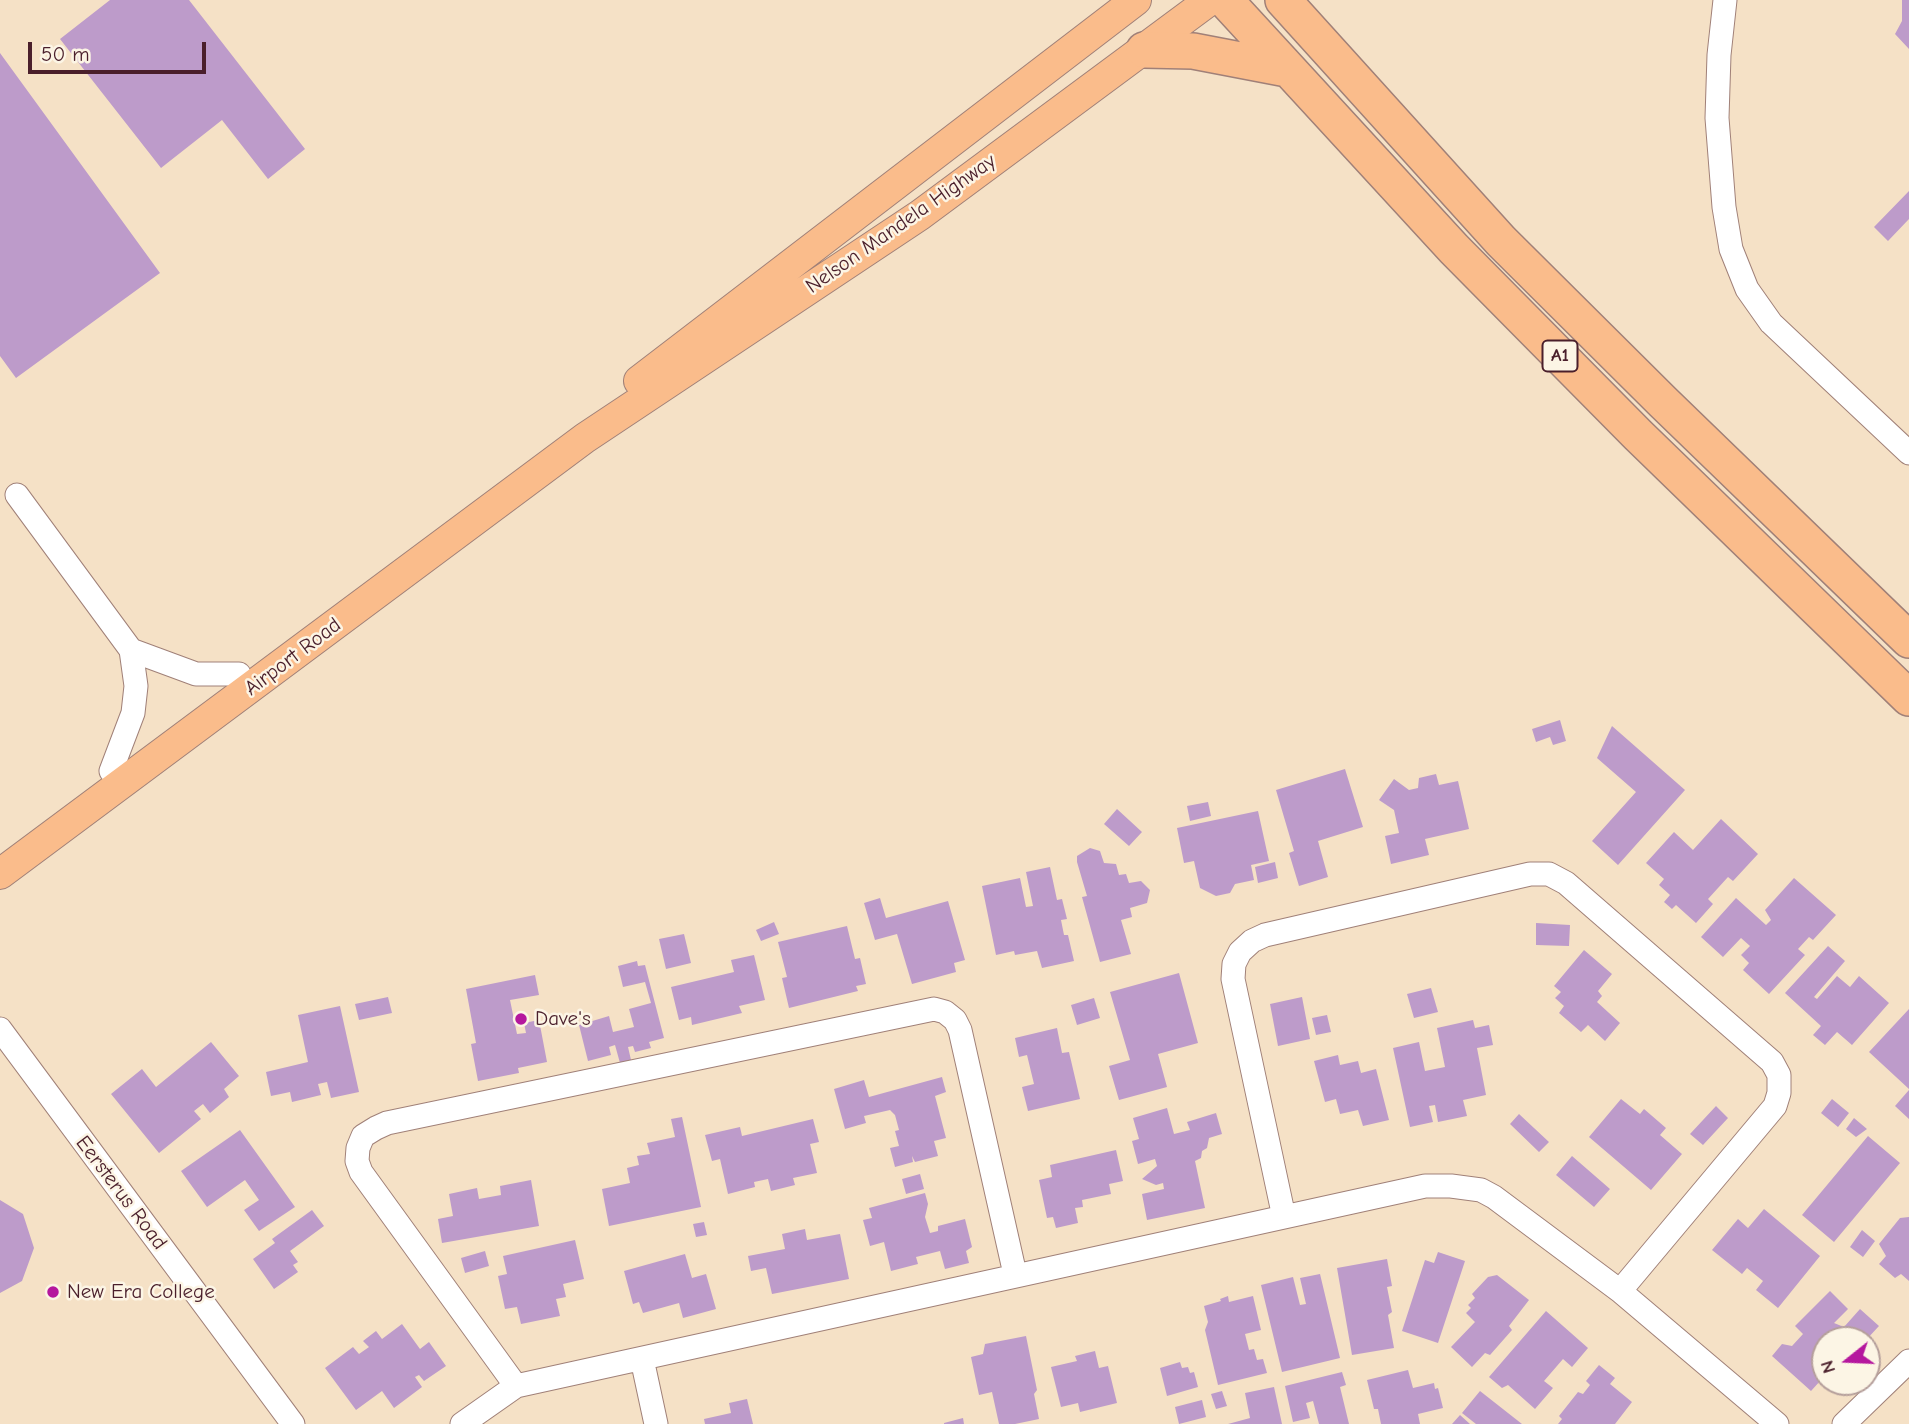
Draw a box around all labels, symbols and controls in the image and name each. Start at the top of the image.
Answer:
scale bar [32,28,210,72]
text: 50 m [41,42,90,66]
street label: Nelson Mandela Highway [801,149,1001,299]
road number: A1 [1542,340,1578,372]
street label: Airport Road [240,613,346,701]
place label: Dave's [535,1006,591,1032]
marker: Dave's [513,1011,529,1027]
street label: Eersterus Road [70,1131,172,1255]
place label: New Era College [67,1279,215,1305]
marker: New Era College [45,1284,61,1300]
north arrow [1811,1326,1881,1396]
text: N [1816,1358,1840,1376]

